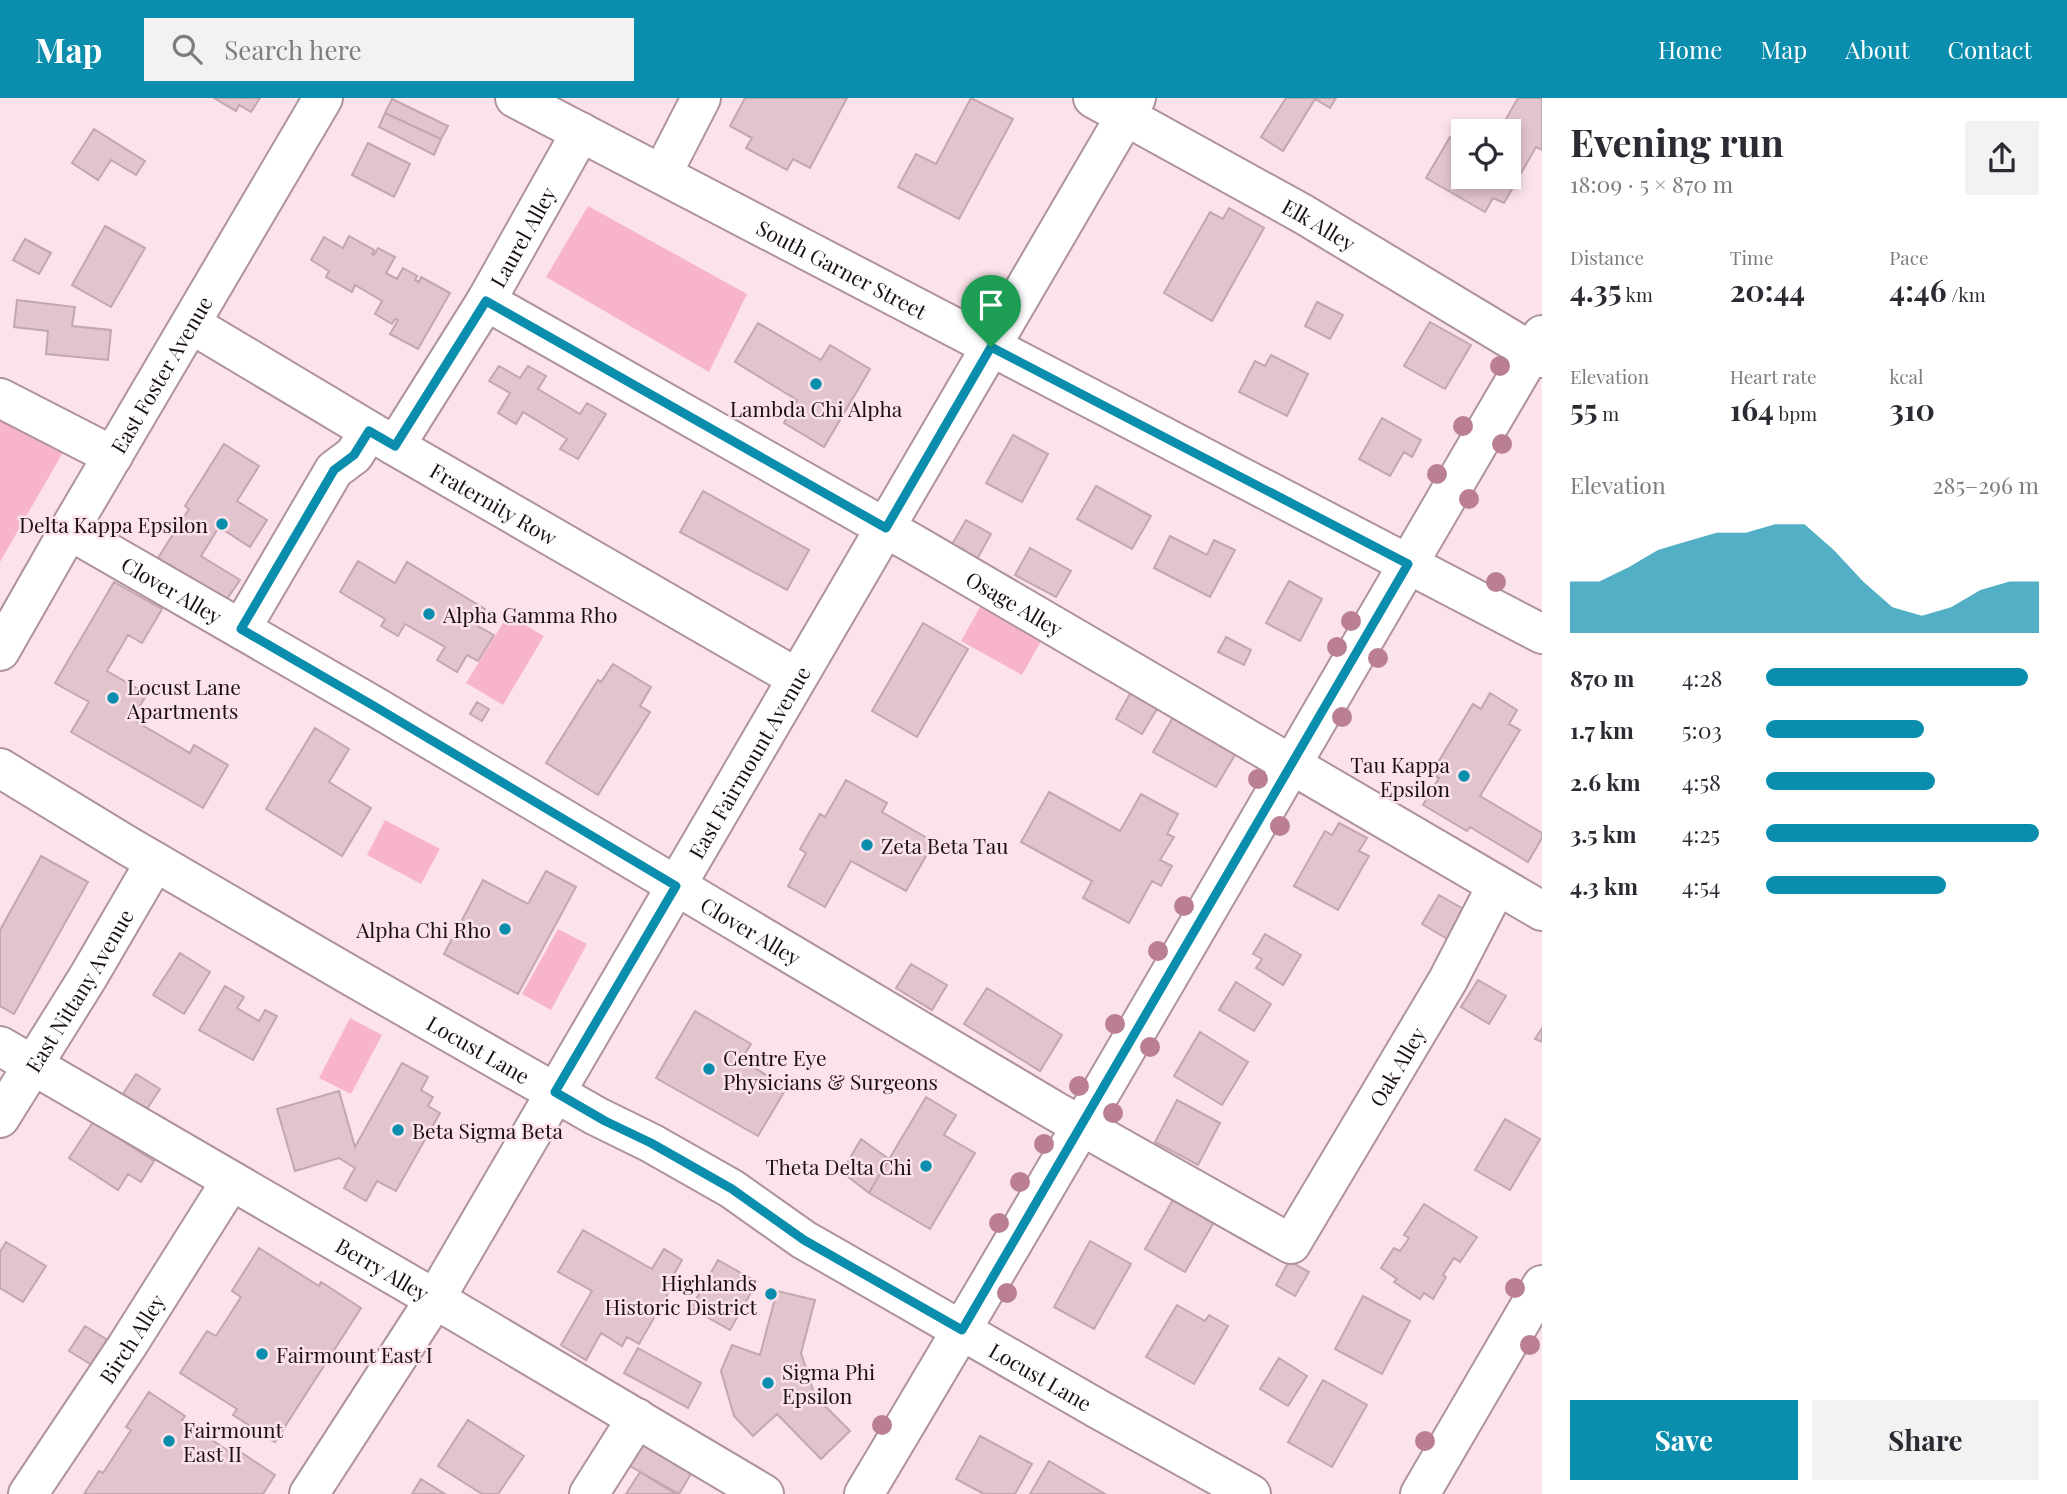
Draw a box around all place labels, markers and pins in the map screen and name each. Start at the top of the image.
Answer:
pin [961,275,1021,347]
marker: Lambda Chi Alpha [808,376,824,392]
place label: Lambda Chi Alpha [730,394,903,422]
place label: Delta Kappa Epsilon [19,510,208,538]
marker: Delta Kappa Epsilon [214,516,230,532]
place label: Alpha Gamma Rho [442,600,618,628]
marker: Alpha Gamma Rho [421,606,437,622]
place label: Locust Lane Apartments [126,672,241,724]
marker: Locust Lane Apartments [105,690,121,706]
place label: Tau Kappa Epsilon [1350,750,1451,802]
marker: Tau Kappa Epsilon [1456,768,1472,784]
place label: Zeta Beta Tau [881,831,1008,859]
marker: Zeta Beta Tau [859,837,875,853]
place label: Alpha Chi Rho [355,915,491,943]
marker: Alpha Chi Rho [497,921,513,937]
place label: Centre Eye Physicians & Surgeons [723,1043,938,1095]
marker: Centre Eye Physicians & Surgeons [701,1061,717,1077]
place label: Beta Sigma Beta [412,1116,563,1144]
marker: Beta Sigma Beta [390,1122,406,1138]
place label: Theta Delta Chi [766,1152,912,1180]
marker: Theta Delta Chi [918,1158,934,1174]
place label: Highlands Historic District [604,1268,758,1320]
marker: Highlands Historic District [763,1286,779,1302]
place label: Fairmount East I [276,1340,433,1368]
marker: Fairmount East I [254,1346,270,1362]
place label: Sigma Phi Epsilon [782,1357,875,1409]
marker: Sigma Phi Epsilon [760,1375,776,1391]
place label: Fairmount East II [183,1415,284,1467]
marker: Fairmount East II [161,1433,177,1449]

